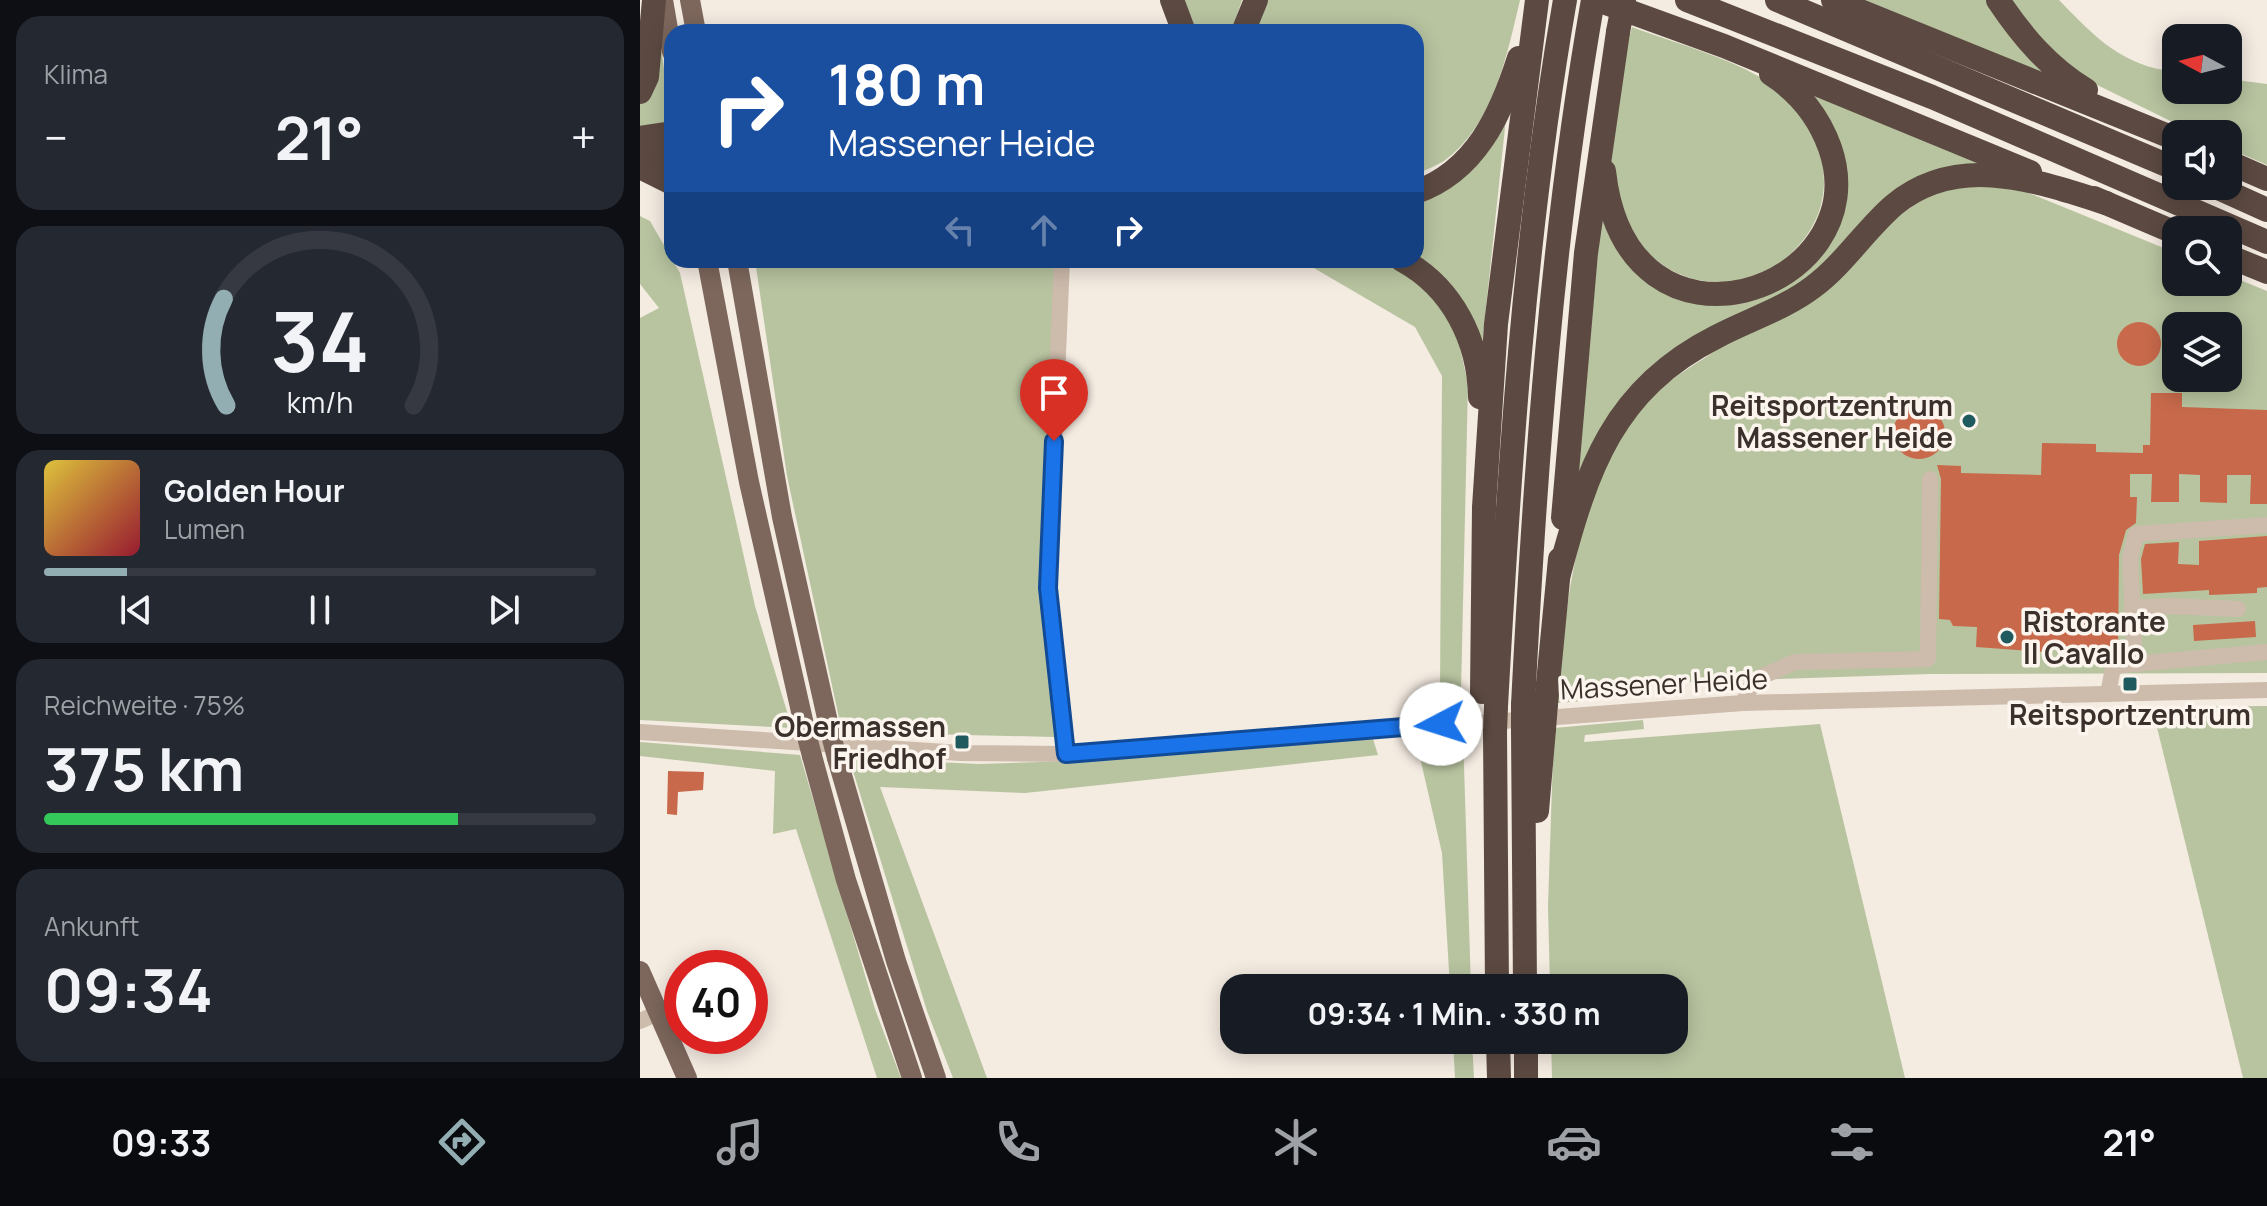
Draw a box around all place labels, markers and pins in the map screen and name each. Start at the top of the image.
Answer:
pin [1020,359,1088,441]
place label: Reitsportzentrum Massener Heide [1711,386,1953,456]
marker: Reitsportzentrum Massener Heide [1960,412,1978,430]
place label: Ristorante Il Cavallo [2023,602,2166,672]
marker: Ristorante Il Cavallo [1998,628,2016,646]
marker: Reitsportzentrum [2121,675,2139,693]
place label: Reitsportzentrum [2009,695,2251,733]
place label: Obermassen Friedhof [774,707,946,777]
marker: Obermassen Friedhof [953,733,971,751]

